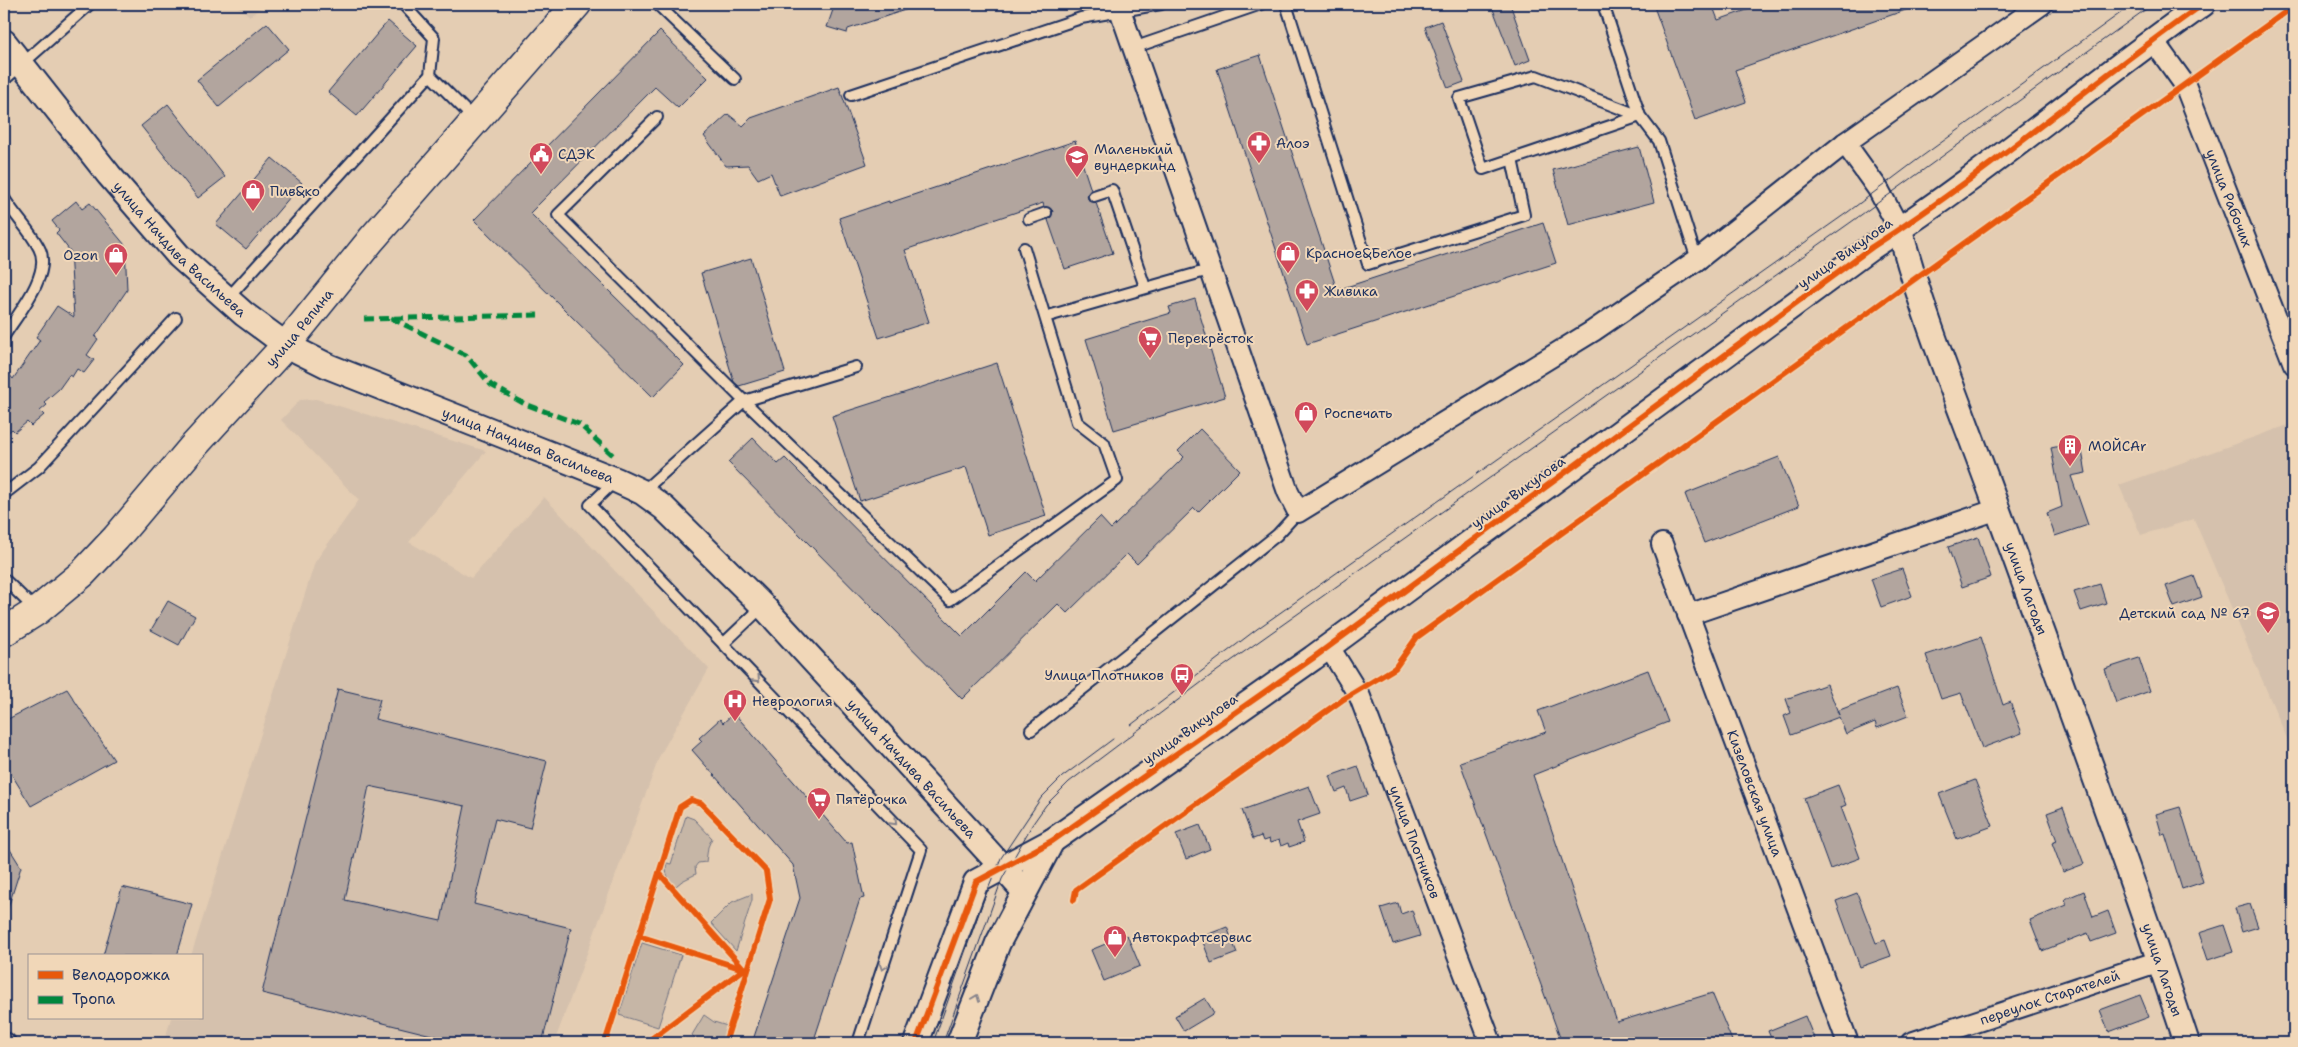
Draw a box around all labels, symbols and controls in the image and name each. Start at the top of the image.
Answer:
pharmacy icon: Алоэ [1246,130,1272,164]
place label: Алоэ [1276,134,1309,152]
place label: Маленький вундеркинд [1094,140,1176,174]
public building icon: СДЭК [528,141,554,175]
school or university icon: Маленький вундеркинд [1064,144,1090,178]
place label: СДЭК [558,145,595,163]
street label: улица Рабочих [2202,146,2256,250]
street label: улица Начдива Васильева [109,177,250,321]
shop icon: Пив&ко [240,178,266,212]
place label: Пив&ко [270,182,320,200]
street label: улица Викулова [1794,213,1896,292]
shop icon: Красное&Белое [1275,240,1301,274]
shop icon: Ozon [103,242,129,276]
place label: Красное&Белое [1306,244,1412,262]
place label: Ozon [63,246,98,264]
pharmacy icon: Живика [1294,278,1320,312]
place label: Живика [1324,282,1378,300]
street label: улица Репина [262,285,337,371]
supermarket icon: Перекрёсток [1137,325,1163,359]
place label: Перекрёсток [1168,329,1254,347]
shop icon: Роспечать [1293,400,1319,434]
street label: улица Начдива Васильева [440,403,617,487]
place label: Роспечать [1324,404,1392,422]
building icon: МОЙCAr [2057,433,2083,467]
place label: МОЙCAr [2088,437,2147,455]
street label: улица Викулова [1467,452,1569,532]
street label: улица Лагоды [2001,539,2052,637]
school or university icon: Детский сад № 67 [2255,600,2281,634]
place label: Детский сад № 67 [2119,604,2250,622]
bus stop icon: Улица Плотников [1169,662,1195,696]
place label: Улица Плотников [1045,666,1164,684]
one-way arrow [751,674,760,683]
hospital icon: Неврология [722,688,748,722]
street label: улица Викулова [1139,689,1241,768]
place label: Неврология [752,692,833,710]
street label: улица Начдива Васильева [843,695,981,842]
street label: Кизеловская улица [1723,727,1787,859]
street label: улица Плотников [1385,783,1445,901]
supermarket icon: Пятёрочка [806,786,832,820]
place label: Пятёрочка [836,790,907,808]
one-way arrow [888,816,897,825]
street label: улица Лагоды [2138,921,2187,1019]
shop icon: Автокрафтсервис [1102,924,1128,958]
place label: Автокрафтсервис [1132,928,1252,946]
legend [28,954,202,1020]
one-way arrow [878,963,888,971]
text: Велодорожка [72,965,171,985]
street label: переулок Старателей [1977,966,2122,1029]
text: Тропа [72,989,116,1009]
one-way arrow [970,994,981,1003]

